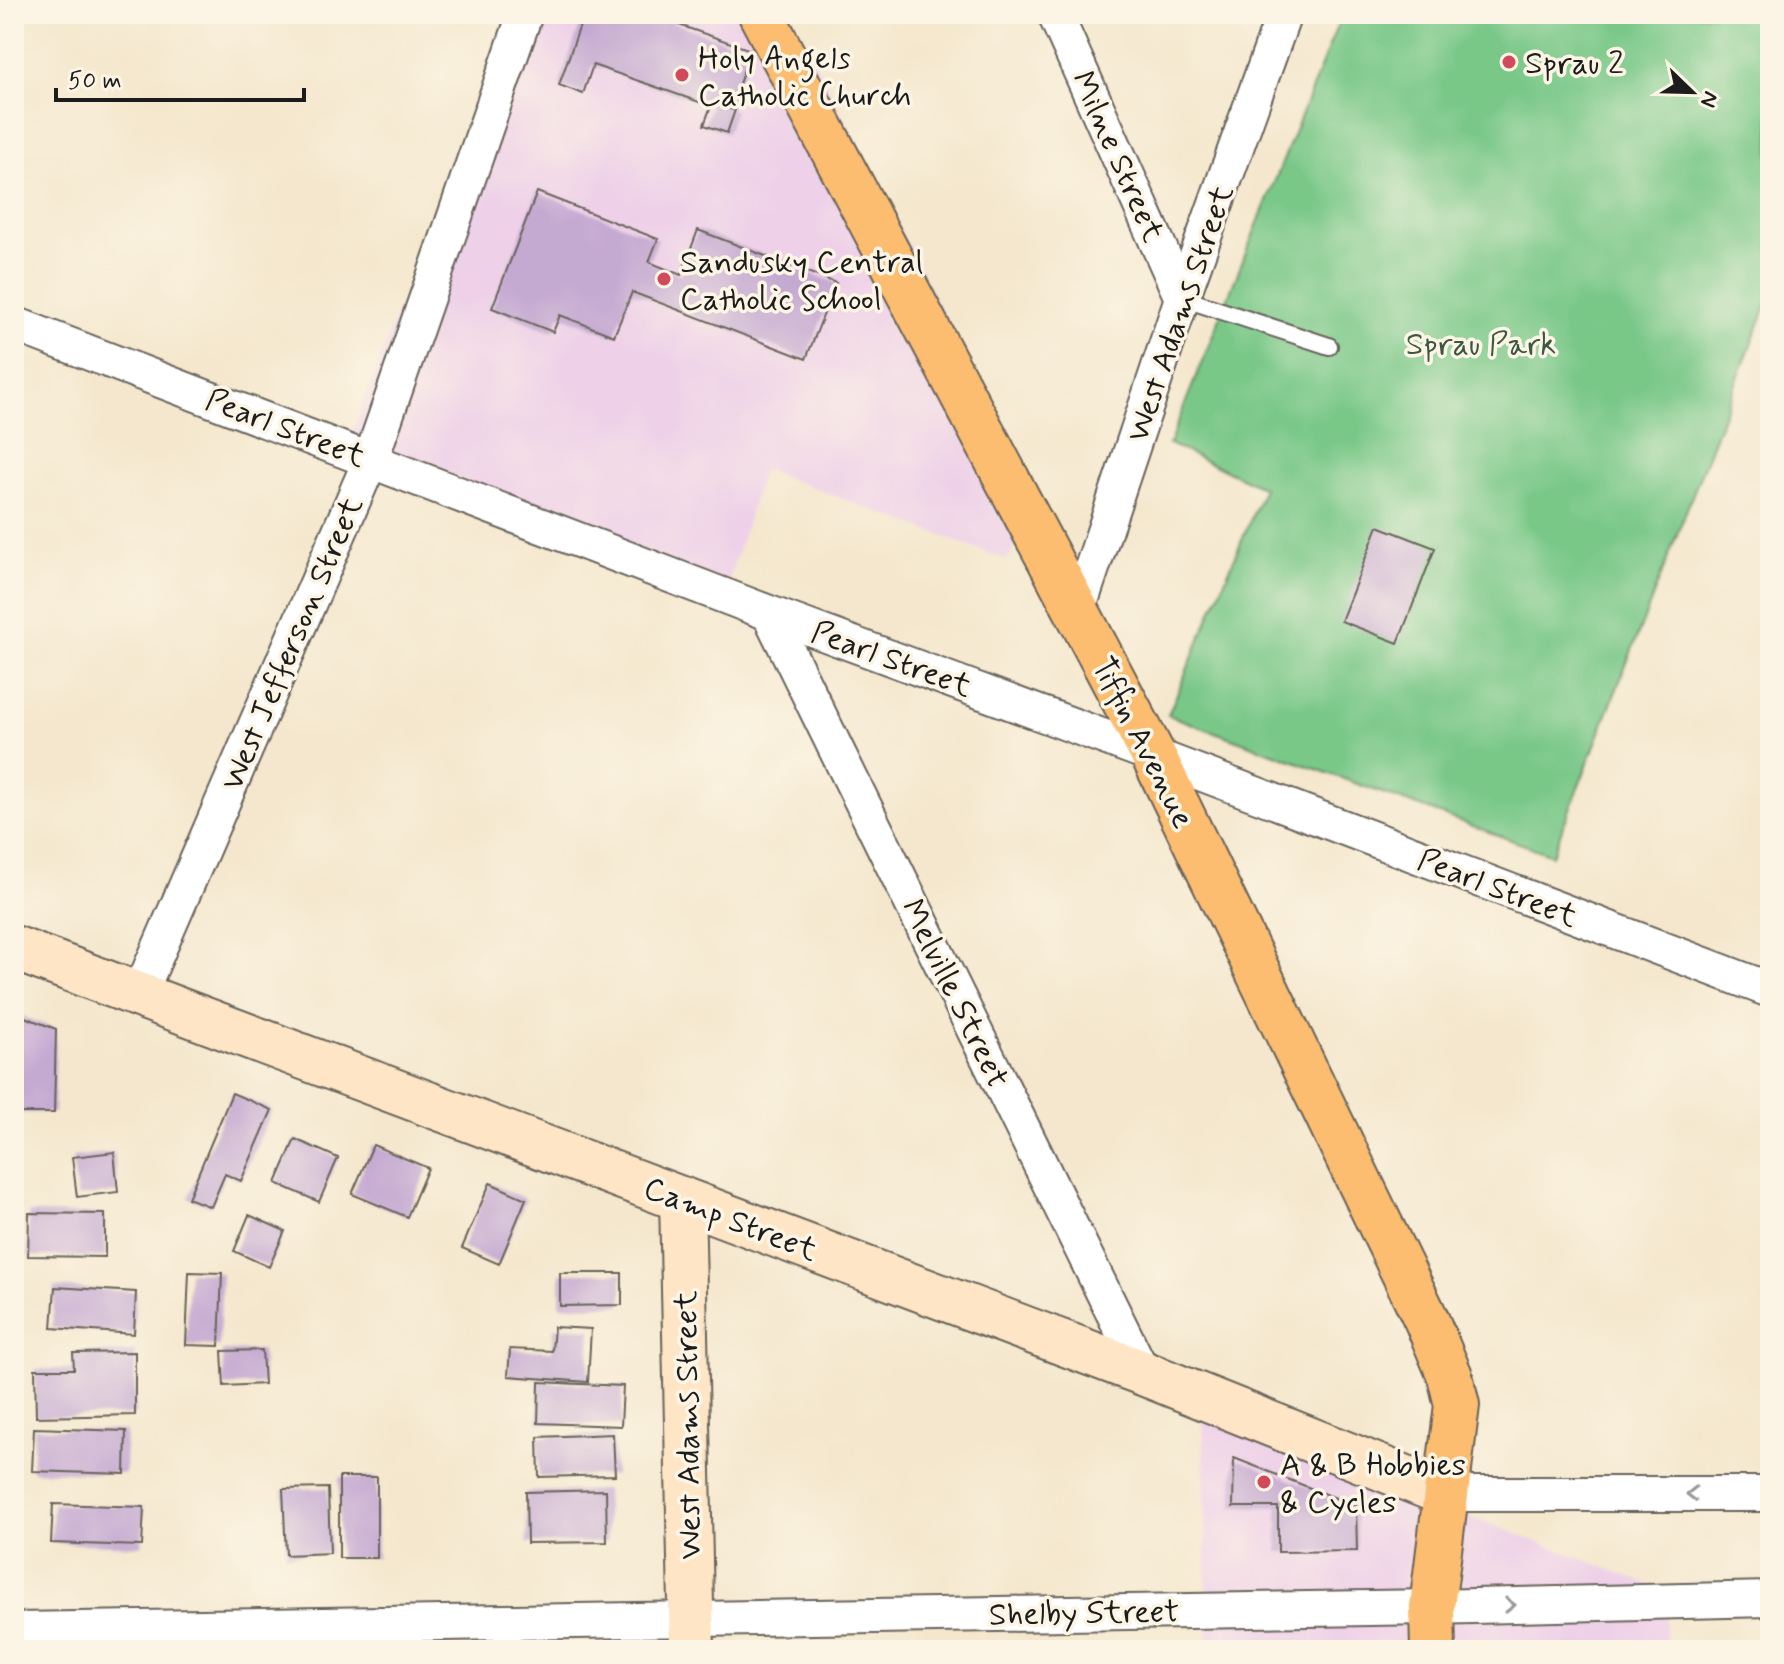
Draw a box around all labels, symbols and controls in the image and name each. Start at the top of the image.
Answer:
place label: Holy Angels Catholic Church [698,38,911,117]
place label: Sprau 2 [1525,43,1624,85]
scale bar [56,52,304,102]
north arrow [1652,52,1732,132]
marker: Sprau 2 [1500,53,1518,71]
street label: Milne Street [1061,65,1174,249]
text: 50 m [68,66,122,97]
marker: Holy Angels Catholic Church [673,66,691,84]
text: N [1693,87,1724,111]
street label: West Adams Street [1117,180,1245,448]
place label: Sandusky Central Catholic School [680,242,923,321]
marker: Sandusky Central Catholic School [655,270,673,288]
park label: Sprau Park [1406,324,1556,366]
street label: Pearl Street [200,379,371,479]
street label: West Jefferson Street [212,490,374,797]
street label: Pearl Street [805,611,977,708]
street label: Tiffin Avenue [1081,650,1203,836]
street label: Pearl Street [1412,839,1583,939]
street label: Melville Street [890,892,1018,1095]
street label: Camp Street [638,1168,823,1272]
street label: West Adams Street [666,1290,712,1560]
place label: A & B Hobbies & Cycles [1280,1445,1466,1524]
marker: A & B Hobbies & Cycles [1255,1473,1273,1491]
one-way arrow [1685,1485,1698,1503]
street label: Shelby Street [988,1591,1180,1637]
one-way arrow [1504,1597,1517,1614]

